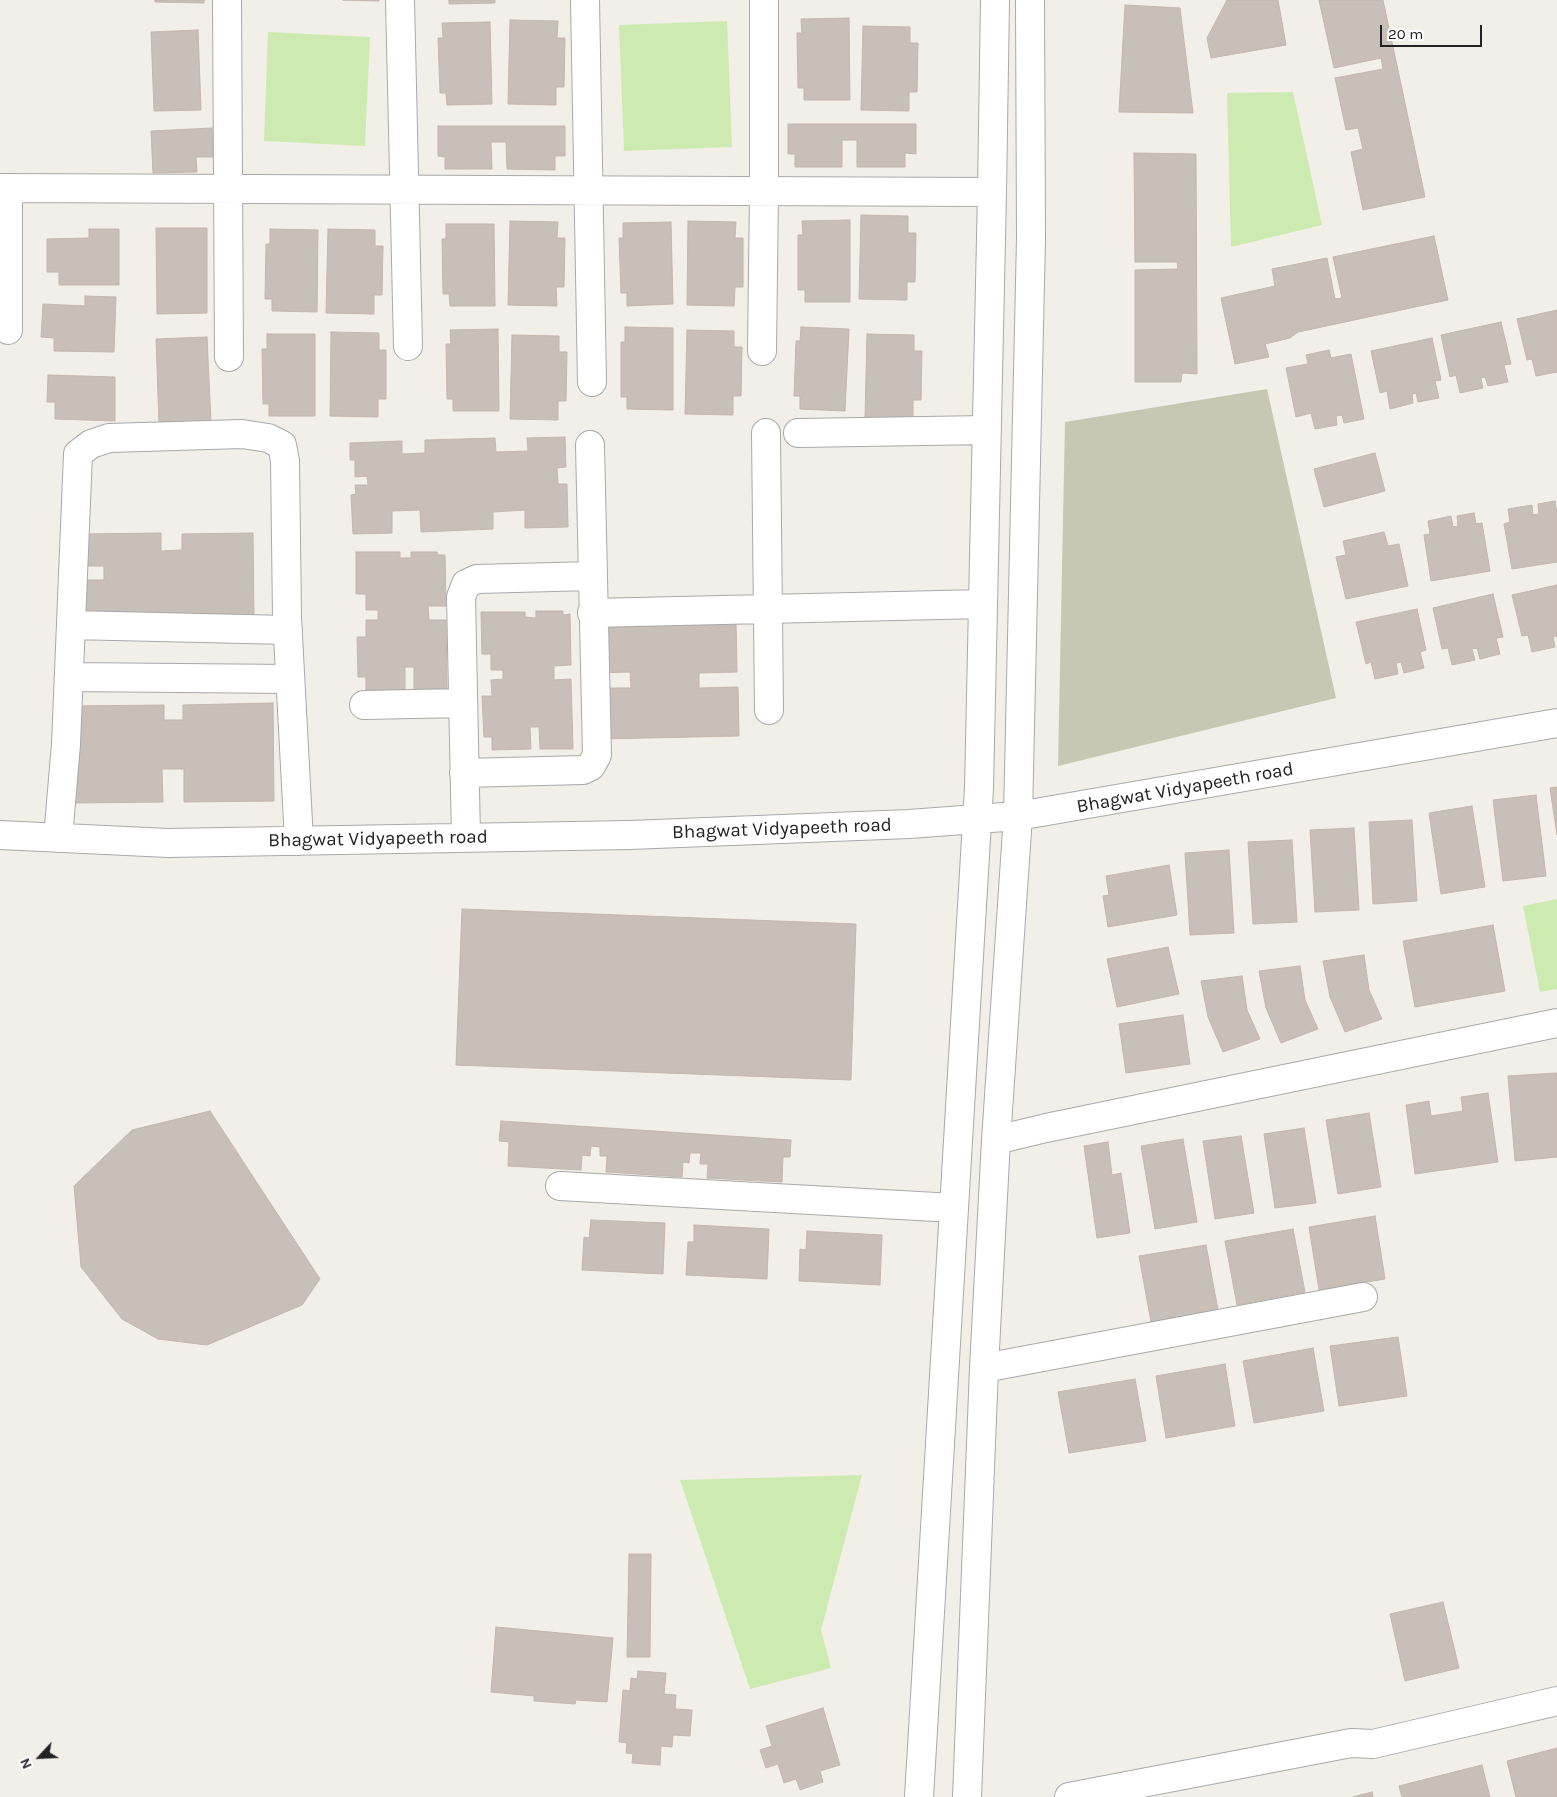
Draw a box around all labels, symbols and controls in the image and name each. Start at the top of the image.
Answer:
scale bar [1382,15,1484,47]
text: 20 m [1388,25,1423,43]
street label: Bhagwat Vidyapeeth road [1075,758,1295,818]
street label: Bhagwat Vidyapeeth road [672,814,892,844]
street label: Bhagwat Vidyapeeth road [268,826,488,852]
north arrow [15,1732,65,1782]
text: N [16,1755,36,1772]

